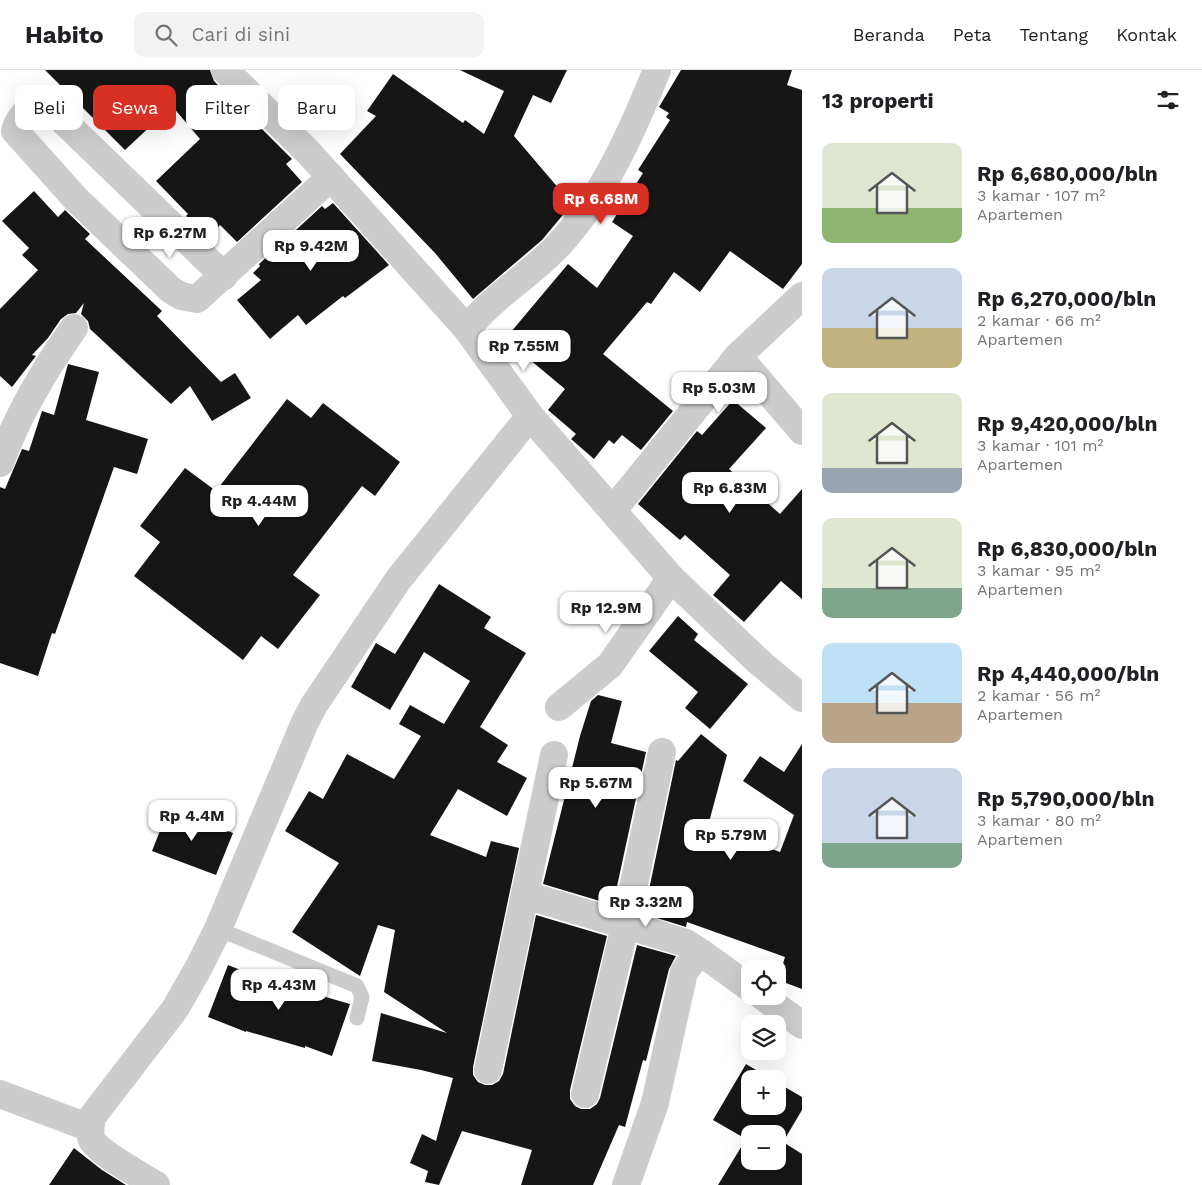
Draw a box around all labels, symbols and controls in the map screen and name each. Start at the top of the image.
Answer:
search box [134,12,484,57]
text: Habito [25,21,104,49]
icon: search [152,21,180,49]
text: Cari di sini [192,23,290,46]
text: Beranda [853,24,925,45]
text: Peta [953,24,991,45]
text: Tentang [1019,24,1088,45]
text: Kontak [1116,24,1177,45]
chip: Beli [15,85,83,130]
chip: Sewa [93,85,176,130]
chip: Filter [186,85,268,130]
chip: Baru [278,85,355,130]
icon: filters [1154,86,1182,114]
text: 13 properti [822,88,934,113]
text: Rp 6,680,000/bln [977,161,1158,186]
icon: home [862,163,922,223]
pin: Rp 6.68M [549,182,653,225]
text: 3 kamar · 107 m² [977,186,1105,205]
text: Rp 6.68M [564,189,638,208]
text: Apartemen [977,205,1063,224]
pin: Rp 6.27M [118,216,222,259]
text: Rp 6.27M [133,223,207,242]
pin: Rp 9.42M [259,230,363,272]
text: Rp 9.42M [274,236,348,255]
text: Rp 6,270,000/bln [977,286,1156,311]
icon: home [862,288,922,348]
text: 2 kamar · 66 m² [977,311,1101,330]
pin: Rp 7.55M [472,330,576,372]
text: Apartemen [977,330,1063,349]
text: Rp 7.55M [489,336,559,355]
pin: Rp 5.03M [667,372,771,414]
text: Rp 5.03M [682,378,756,397]
text: Rp 9,420,000/bln [977,411,1157,436]
icon: home [862,413,922,473]
text: 3 kamar · 101 m² [977,436,1103,455]
text: Apartemen [977,455,1063,474]
pin: Rp 6.83M [678,472,782,514]
text: Rp 6.83M [693,478,767,497]
pin: Rp 4.44M [207,484,311,527]
text: Rp 4.44M [221,491,297,510]
text: Rp 6,830,000/bln [977,536,1157,561]
icon: home [862,538,922,598]
text: 3 kamar · 95 m² [977,561,1100,580]
text: Apartemen [977,580,1063,599]
pin: Rp 12.9M [554,592,658,634]
text: Rp 12.9M [571,598,641,617]
text: Rp 4,440,000/bln [977,661,1159,686]
icon: home [862,663,922,723]
text: 2 kamar · 56 m² [977,686,1100,705]
text: Apartemen [977,705,1063,724]
pin: Rp 5.67M [544,766,648,809]
text: Rp 5.67M [559,773,633,792]
text: Rp 5,790,000/bln [977,786,1154,811]
icon: home [862,788,922,848]
pin: Rp 4.4M [146,800,238,842]
text: Rp 4.4M [159,806,225,825]
text: 3 kamar · 80 m² [977,811,1101,830]
pin: Rp 5.79M [679,818,783,861]
text: Rp 5.79M [695,825,767,844]
text: Apartemen [977,830,1063,849]
pin: Rp 3.32M [594,886,698,928]
text: Rp 3.32M [609,892,683,911]
map controls [741,960,786,1170]
button: locate [741,960,786,1005]
pin: Rp 4.43M [227,968,331,1011]
text: Rp 4.43M [242,975,316,994]
button: layers [741,1015,786,1060]
button: + [741,1070,786,1115]
button: − [741,1125,786,1170]

